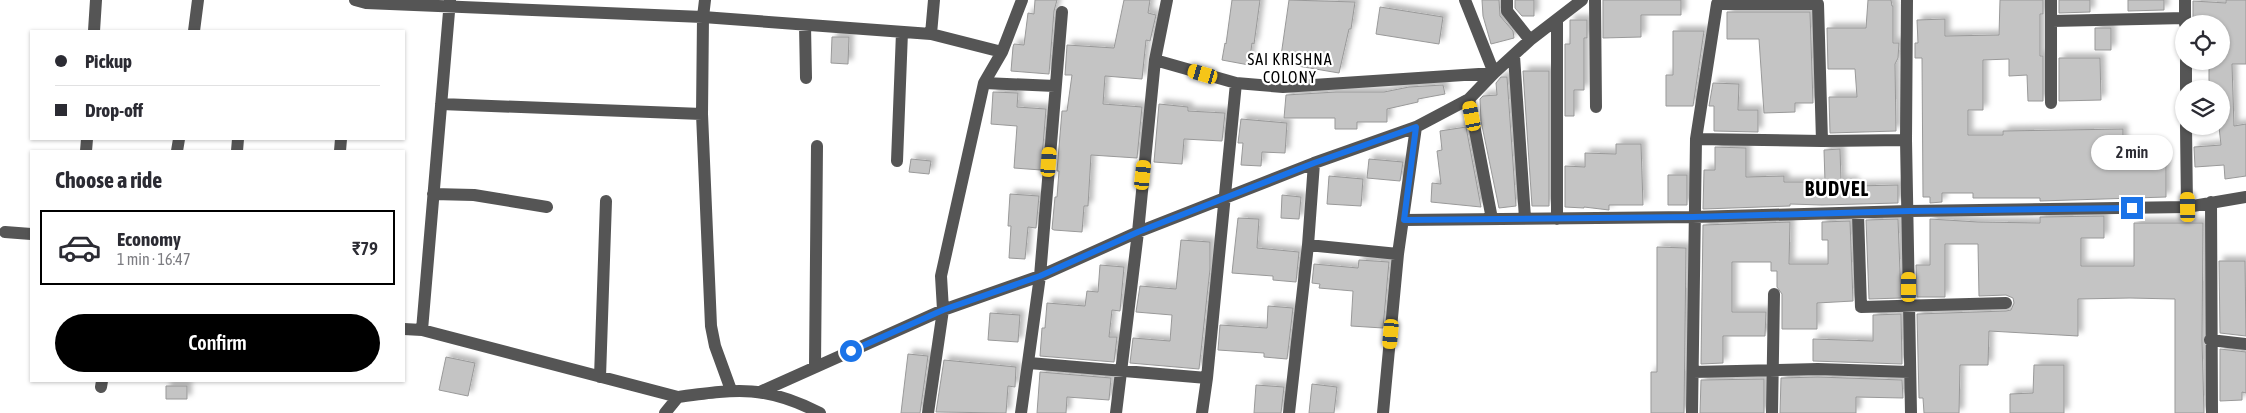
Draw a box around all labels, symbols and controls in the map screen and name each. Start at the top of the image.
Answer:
map controls [2175,15,2230,135]
button: locate [2175,15,2230,70]
text: Pickup [85,50,132,72]
district label: SAI KRISHNA COLONY [1247,50,1333,86]
car [1186,63,1219,85]
button: layers [2175,80,2230,135]
text: Drop-off [85,99,143,121]
car [1461,100,1482,132]
callout: 2 min [2091,136,2173,170]
text: 2 min [2116,143,2148,161]
car [1040,147,1057,177]
car [1133,159,1152,191]
text: Choose a ride [55,167,162,193]
district label: BUDVEL [1805,177,1869,200]
car [2180,192,2195,222]
route end [2121,197,2143,219]
icon: car [57,225,102,270]
text: Economy [117,228,181,250]
text: ₹79 [352,237,378,259]
text: 1 min · 16:47 [117,250,190,268]
car [1901,272,1916,302]
button: Confirm [55,314,380,372]
car [1382,318,1399,350]
route start [840,340,862,362]

